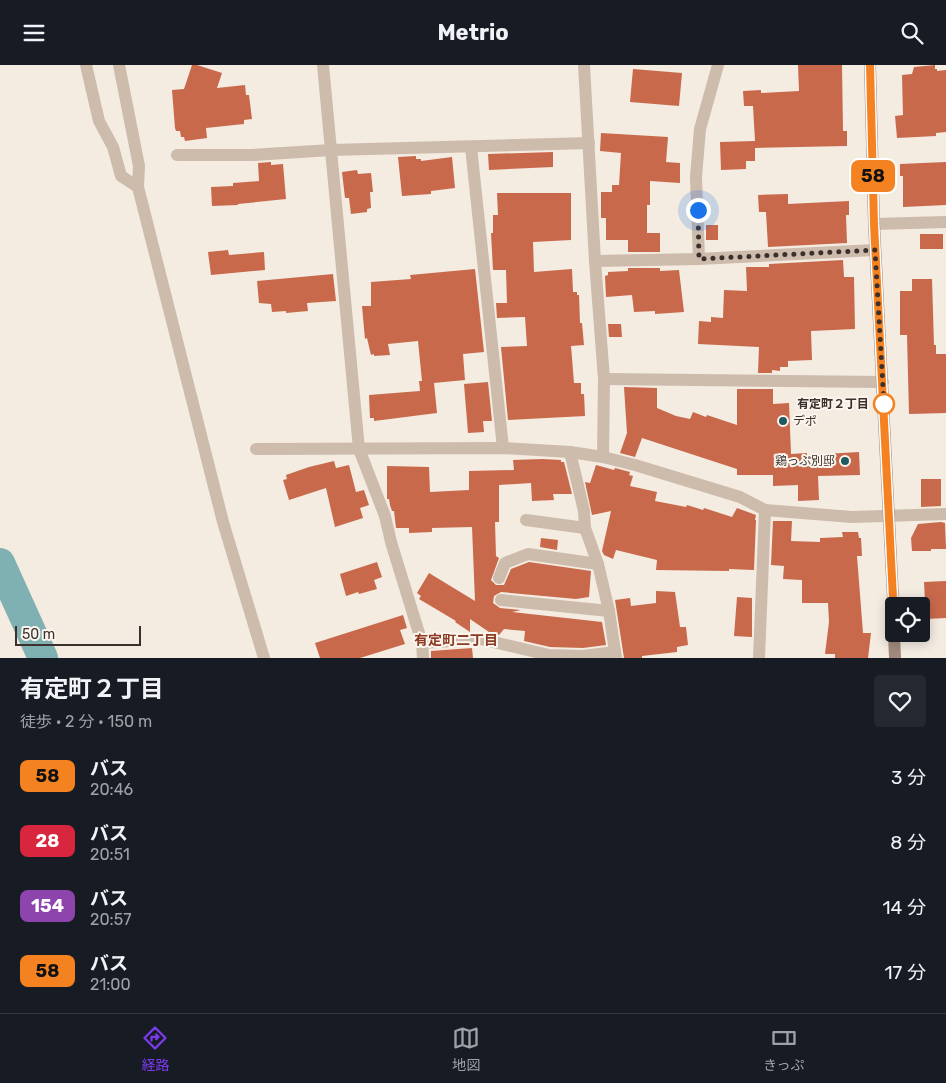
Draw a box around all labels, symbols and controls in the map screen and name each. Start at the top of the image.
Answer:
icon: menu [20,19,48,47]
text: Metrio [437,19,509,46]
icon: search [898,19,926,47]
line badge: 58 [850,160,896,192]
text: 58 [861,165,885,187]
your location [686,198,711,223]
marker: 有定町２丁目 [873,393,895,415]
place label: 有定町２丁目 [797,397,869,411]
place label: デポ [793,414,817,428]
marker: デポ [777,415,789,427]
place label: 鶏っぷ別邸 [775,454,835,468]
marker: 鶏っぷ別邸 [839,455,851,467]
map controls [885,597,930,642]
button: locate [885,597,930,642]
scale bar [15,623,141,646]
text: 50 m [22,626,55,643]
district label: 有定町二丁目 [414,632,498,649]
text: 有定町２丁目 [20,675,164,703]
button: heart [874,675,926,727]
text: 徒歩 · 2 分 · 150 m [20,712,152,731]
text: バス [90,757,128,780]
text: 58 [36,765,59,787]
text: 3 分 [891,766,926,789]
text: 20:46 [90,780,133,799]
text: バス [90,822,128,845]
text: 28 [36,830,59,852]
text: 8 分 [890,831,926,854]
text: 20:51 [90,845,130,864]
text: バス [90,887,128,910]
text: 154 [31,895,64,917]
text: 14 分 [882,896,926,919]
text: 20:57 [90,910,131,929]
text: バス [90,952,128,975]
text: 58 [36,960,59,982]
text: 17 分 [884,961,926,984]
text: 21:00 [90,975,131,994]
tab: 経路 [141,1024,169,1074]
tab: 地図 [452,1024,480,1074]
tab: きっぷ [763,1024,805,1074]

